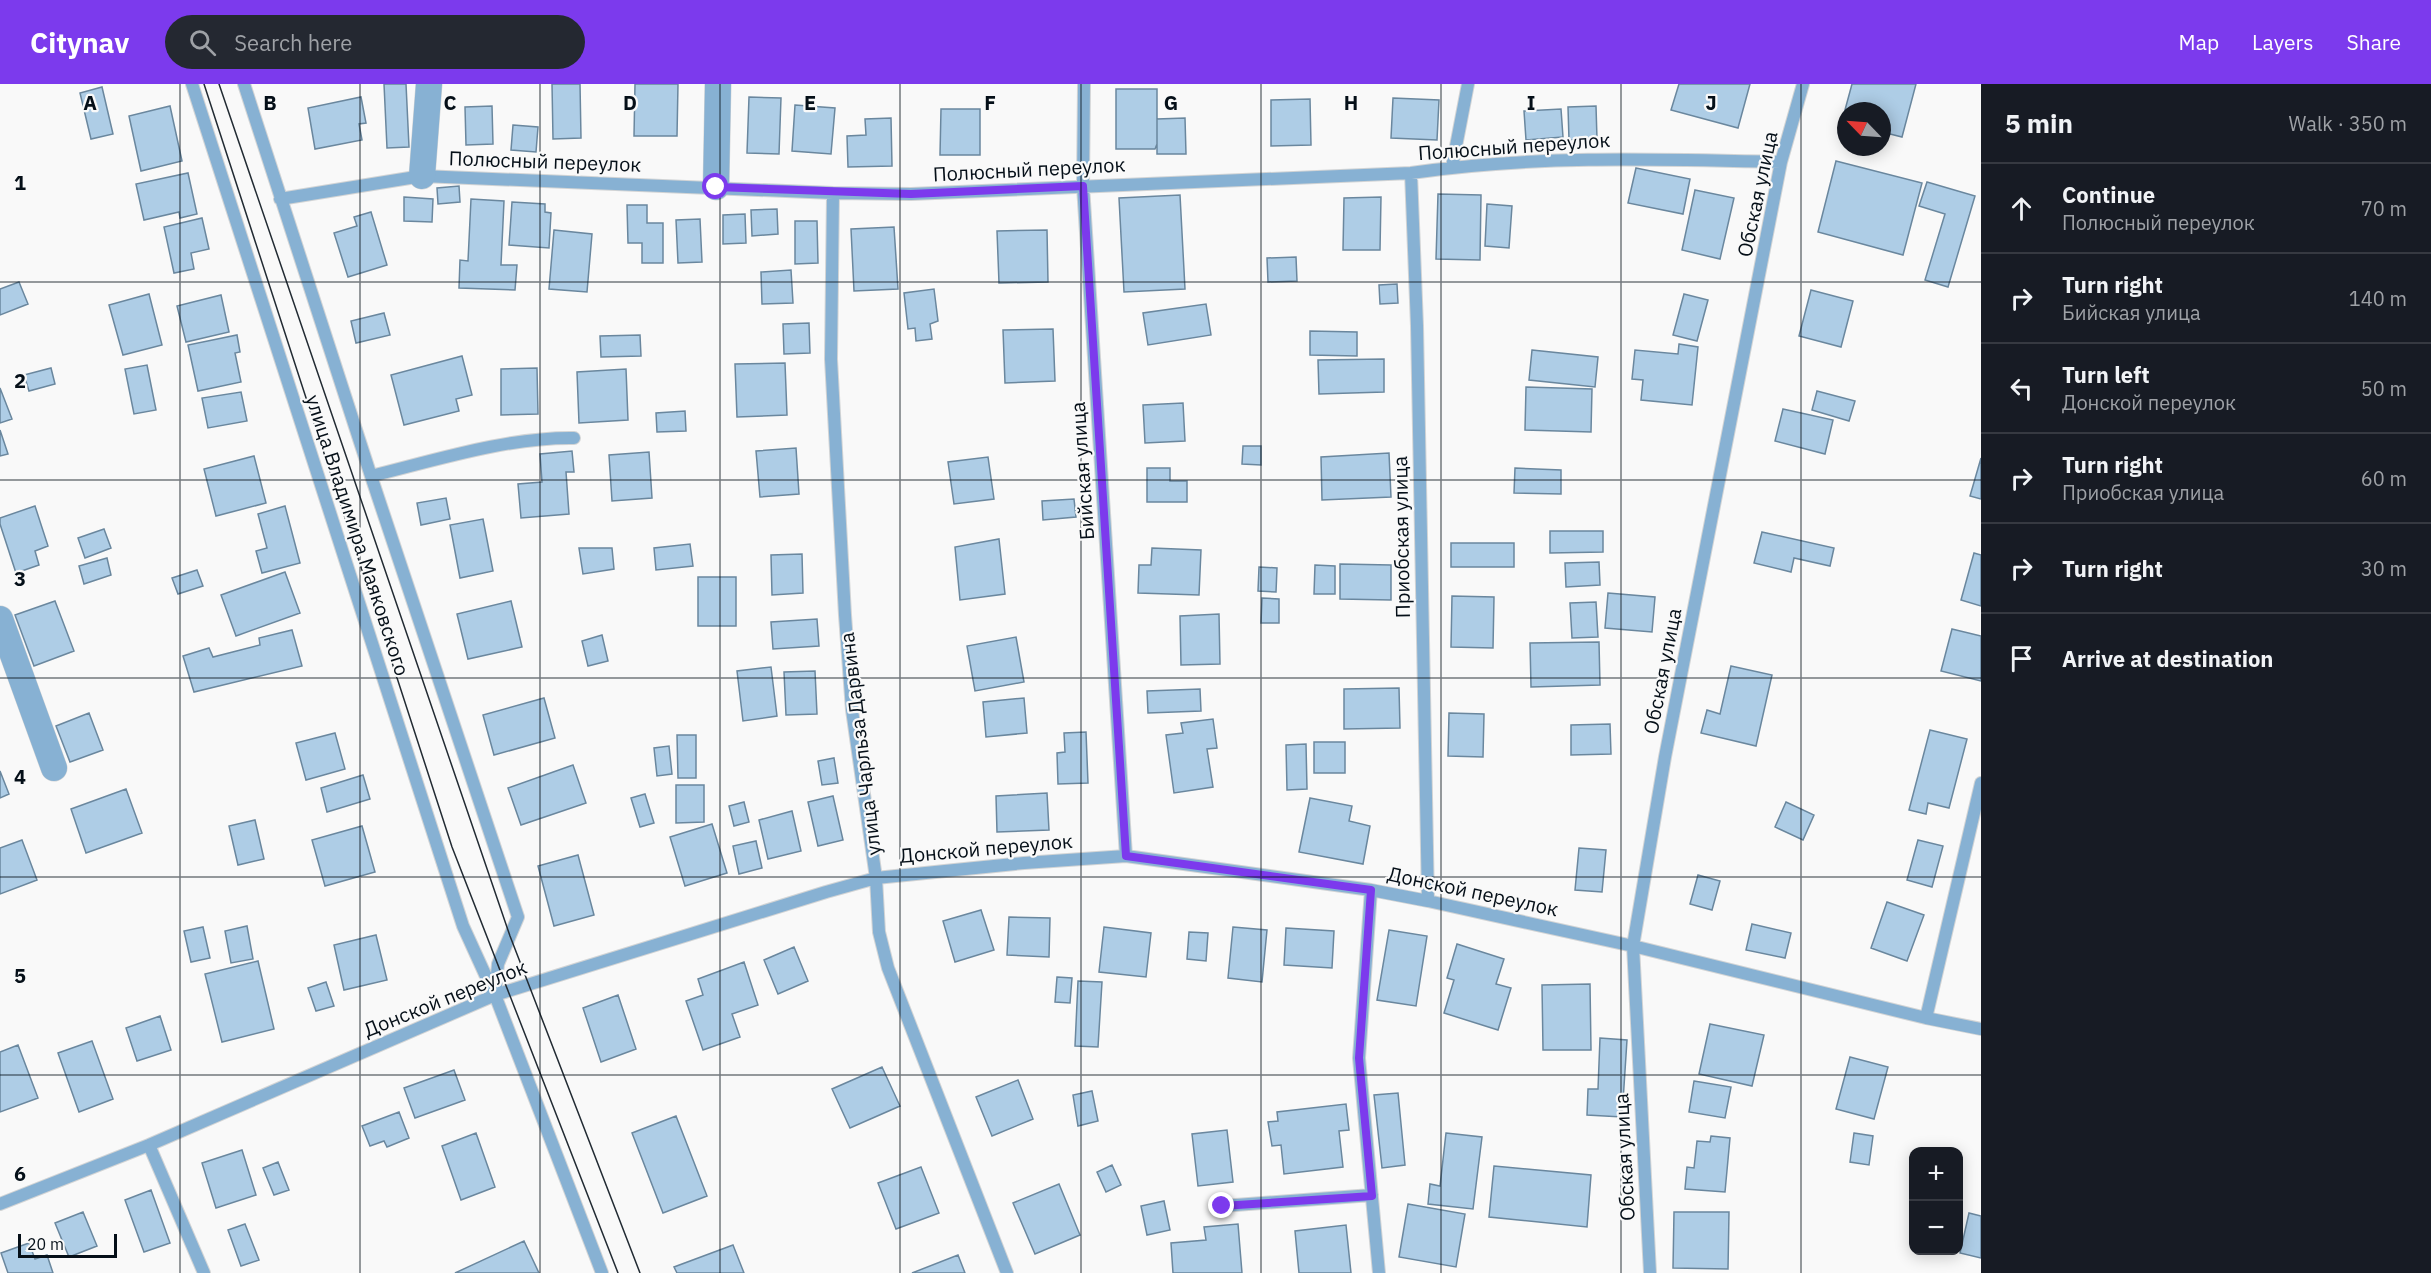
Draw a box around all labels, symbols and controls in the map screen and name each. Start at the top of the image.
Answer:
search box [165,15,585,69]
text: Citynav [30,24,129,61]
icon: search [186,26,219,59]
text: Search here [234,28,352,57]
text: Map [2179,28,2219,56]
text: Layers [2252,28,2314,56]
text: Share [2347,28,2401,56]
text: A [83,89,97,116]
text: B [263,89,277,116]
text: C [443,89,457,116]
text: D [623,89,637,116]
text: E [804,89,816,116]
text: F [984,89,996,116]
text: G [1164,89,1178,116]
text: H [1344,89,1358,116]
text: I [1527,89,1535,116]
text: J [1705,89,1717,116]
north arrow [1837,102,1891,156]
text: 5 min [2005,106,2073,140]
text: Walk · 350 m [2289,110,2407,137]
street label: Полюсный переулок [1417,126,1611,166]
street label: Обская улица [1731,128,1784,259]
street label: Полюсный переулок [448,144,642,178]
street label: Полюсный переулок [932,150,1126,188]
text: 1 [14,169,26,196]
route start [702,173,728,199]
text: Continue [2062,180,2155,209]
icon: ahead [2005,192,2038,225]
text: 70 m [2361,195,2407,222]
text: Полюсный переулок [2062,209,2255,236]
text: Turn right [2062,270,2163,299]
icon: right [2005,282,2038,315]
text: 140 m [2349,285,2407,312]
text: Бийская улица [2062,299,2201,326]
text: Turn left [2062,360,2150,389]
text: 2 [14,367,26,394]
icon: left [2005,372,2038,405]
text: 50 m [2361,375,2407,402]
text: Донской переулок [2062,389,2236,416]
street label: улица Владимира Маяковского [300,391,416,679]
street label: Бийская улица [1064,401,1100,541]
text: Turn right [2062,450,2163,479]
street label: Приобская улица [1386,455,1416,618]
icon: right [2005,462,2038,495]
text: 60 m [2361,465,2407,492]
text: Приобская улица [2062,479,2224,506]
icon: right [2005,552,2038,585]
text: Turn right [2062,554,2163,583]
text: 30 m [2361,555,2407,582]
text: 3 [14,565,26,592]
street label: Обская улица [1637,605,1688,736]
street label: улица Чарльза Дарвина [833,631,887,857]
icon: arrive [2005,642,2038,675]
text: Arrive at destination [2062,644,2273,673]
text: 4 [14,763,26,790]
street label: Донской переулок [898,827,1074,869]
street label: Донской переулок [1385,860,1561,922]
street label: Донской переулок [359,953,531,1043]
text: 5 [14,962,26,989]
street label: Обская улица [1607,1092,1641,1222]
map controls [1909,1147,1963,1255]
button: + [1909,1147,1963,1201]
text: 6 [14,1160,26,1187]
route end [1208,1192,1234,1218]
button: − [1909,1201,1963,1255]
scale bar [18,1231,117,1258]
text: 20 m [27,1234,64,1254]

